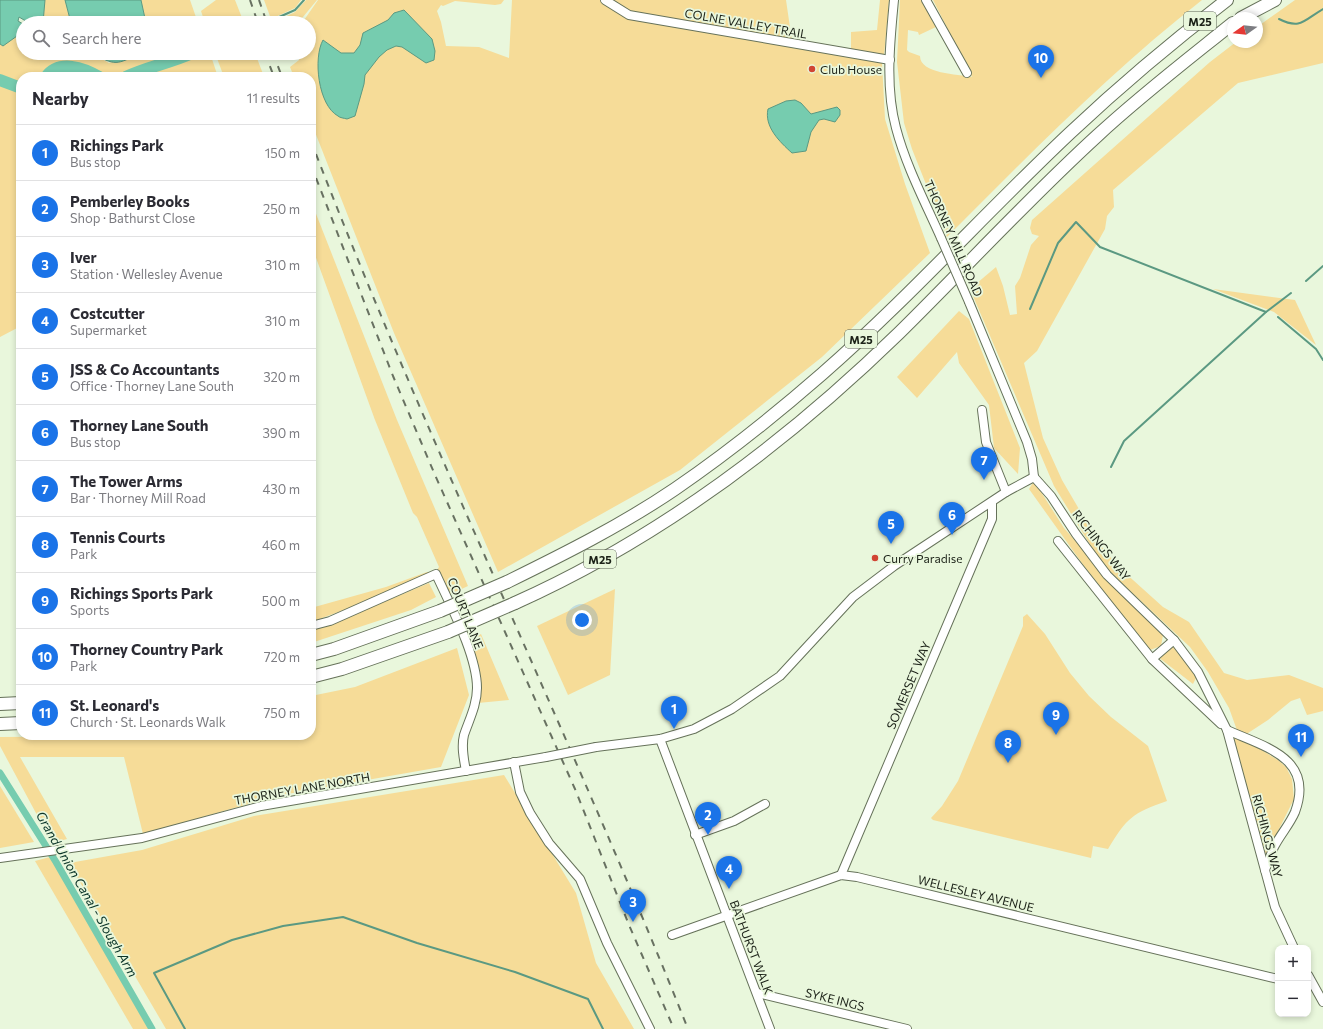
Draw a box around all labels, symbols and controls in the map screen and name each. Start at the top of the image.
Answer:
street label: COLNE VALLEY TRAIL [684,5,809,41]
road number: M25 [1184,12,1216,30]
north arrow [1227,12,1263,48]
search box [16,16,316,60]
icon: search [30,27,52,49]
text: Search here [62,29,141,47]
pin: 10 [1028,45,1054,78]
place label: Club House [820,62,882,76]
marker: Club House [807,64,817,74]
text: Nearby [32,88,89,109]
text: 11 results [247,90,300,106]
text: Richings Park [70,136,164,154]
text: 1 [42,145,48,161]
text: 150 m [265,145,300,161]
text: Bus stop [70,154,121,170]
street label: THORNEY MILL ROAD [922,178,986,299]
text: Pemberley Books [70,192,190,210]
text: 2 [41,201,49,217]
text: 250 m [263,201,300,217]
text: Shop · Bathurst Close [70,210,195,226]
text: Iver [70,248,97,266]
text: 3 [41,257,49,273]
text: 310 m [265,257,300,273]
text: Station · Wellesley Avenue [70,266,223,282]
text: Costcutter [70,304,145,322]
text: 4 [41,313,49,329]
text: 310 m [265,313,300,329]
text: Supermarket [70,322,147,338]
road number: M25 [845,330,877,348]
text: JSS & Co Accountants [70,360,219,378]
text: 5 [41,369,49,385]
text: 320 m [263,369,300,385]
text: Office · Thorney Lane South [70,378,234,394]
text: Thorney Lane South [70,416,209,434]
text: 6 [41,425,49,441]
text: 390 m [262,425,300,441]
text: Bus stop [70,434,121,450]
pin: 7 [971,447,997,480]
text: The Tower Arms [70,472,182,490]
text: 7 [41,481,49,497]
text: 430 m [262,481,300,497]
text: Bar · Thorney Mill Road [70,490,206,506]
pin: 6 [939,502,965,535]
street label: RICHINGS WAY [1070,507,1134,583]
pin: 5 [878,511,904,544]
text: Tennis Courts [70,528,165,546]
text: 8 [41,537,49,553]
text: 460 m [262,537,300,553]
text: Park [70,546,97,562]
road number: M25 [584,550,616,568]
place label: Curry Paradise [883,551,963,565]
marker: Curry Paradise [870,553,880,563]
street label: COURT LANE [445,575,487,651]
text: Richings Sports Park [70,584,213,602]
text: 9 [41,593,49,609]
text: 500 m [262,593,300,609]
text: Sports [70,602,110,618]
your location [572,610,592,630]
street label: SOMERSET WAY [883,639,933,731]
text: Thorney Country Park [70,640,223,658]
text: 10 [38,649,52,665]
text: 720 m [264,649,300,665]
text: Park [70,658,97,674]
text: St. Leonard's [70,696,159,714]
pin: 1 [661,696,687,729]
pin: 9 [1043,702,1069,735]
text: 11 [39,705,51,721]
text: 750 m [263,705,300,721]
text: Church · St. Leonards Walk [70,714,226,730]
pin: 11 [1288,724,1314,757]
pin: 8 [995,730,1021,763]
street label: THORNEY LANE NORTH [233,769,371,807]
street label: RICHINGS WAY [1250,793,1286,879]
pin: 2 [695,802,721,835]
water label: Grand Union Canal - Slough Arm [33,808,141,980]
pin: 4 [716,856,742,889]
street label: WELLESLEY AVENUE [917,872,1035,914]
pin: 3 [620,889,646,922]
street label: BATHURST WALK [728,898,776,996]
map controls [1275,945,1311,1017]
button: + [1275,945,1311,981]
button: − [1275,981,1311,1017]
street label: SYKE INGS [804,985,866,1013]

